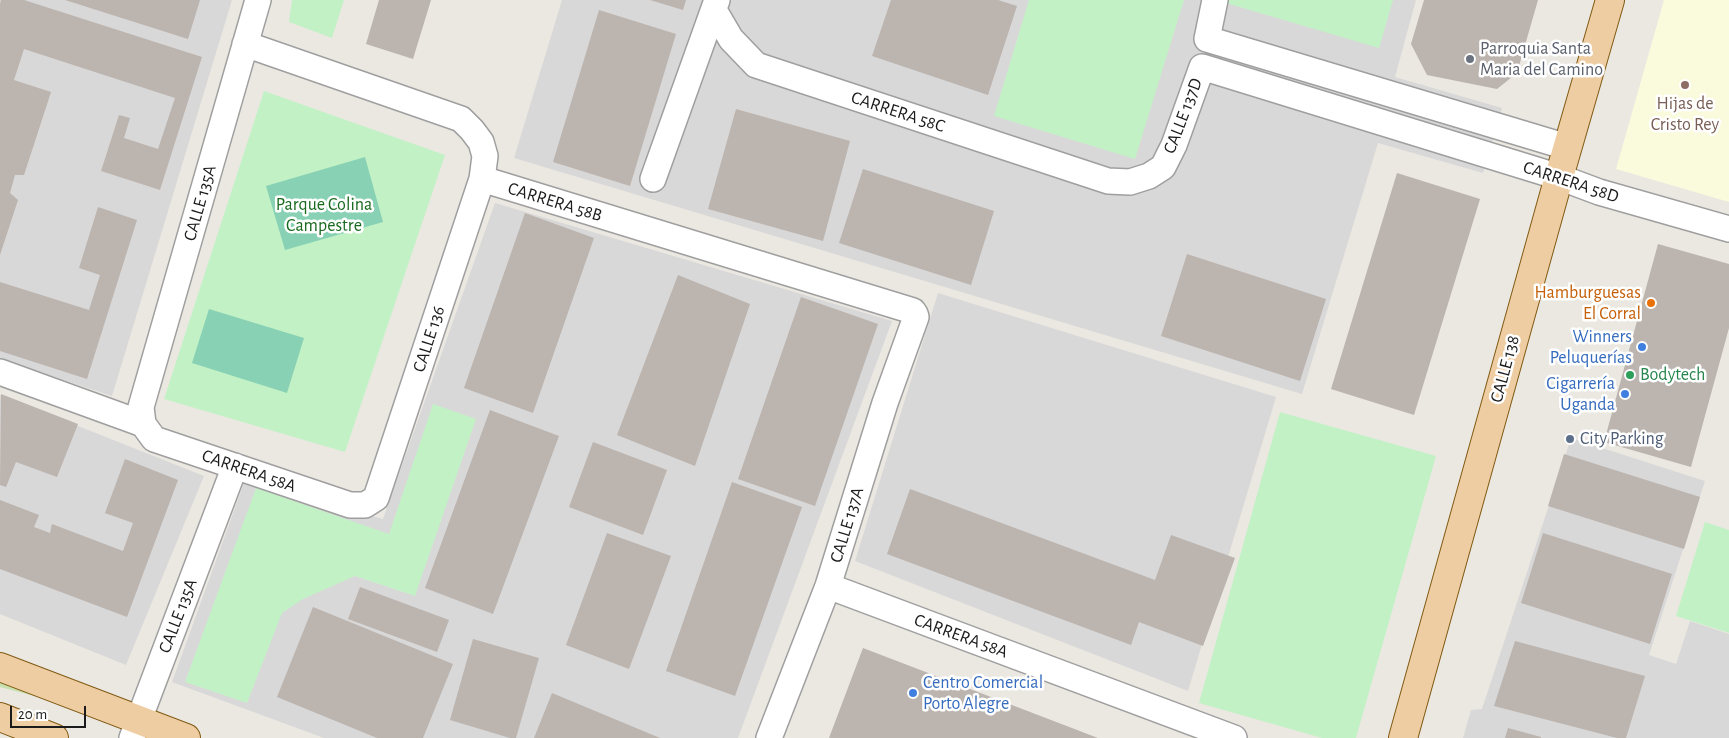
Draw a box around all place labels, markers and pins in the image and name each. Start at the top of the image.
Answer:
place label: Parroquia Santa Maria del Camino [1480,38,1603,80]
marker: Parroquia Santa Maria del Camino [1464,53,1476,65]
marker: Hijas de Cristo Rey [1679,79,1691,91]
place label: Hijas de Cristo Rey [1651,93,1719,136]
place label: Hamburguesas El Corral [1535,282,1641,324]
marker: Hamburguesas El Corral [1645,297,1657,309]
place label: Winners Peluquerías [1550,326,1632,368]
marker: Winners Peluquerías [1636,341,1648,353]
place label: Bodytech [1640,364,1705,386]
marker: Bodytech [1624,369,1636,381]
place label: Cigarrería Uganda [1546,373,1615,416]
marker: Cigarrería Uganda [1619,388,1631,400]
place label: City Parking [1580,428,1664,450]
marker: City Parking [1564,433,1576,445]
place label: Centro Comercial Porto Alegre [923,672,1043,714]
marker: Centro Comercial Porto Alegre [907,687,919,699]

